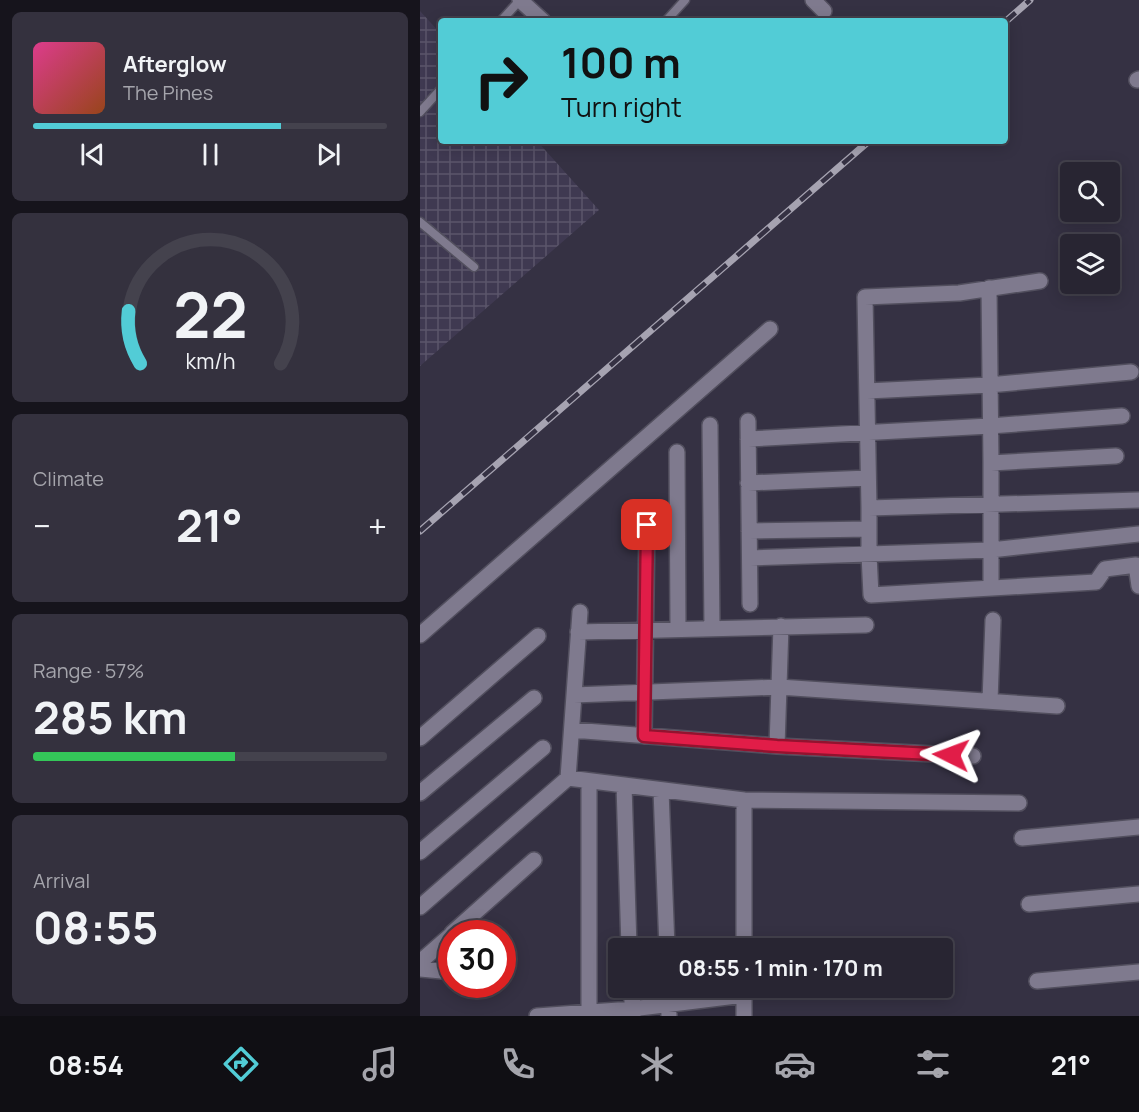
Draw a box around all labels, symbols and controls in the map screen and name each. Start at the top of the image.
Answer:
text: 100 m [561,33,681,91]
icon: right [462,42,540,120]
text: Afterglow [123,49,227,79]
text: The Pines [123,79,213,106]
text: Turn right [561,88,682,125]
icon: previous [76,138,109,171]
icon: pause [194,138,227,171]
icon: next [312,138,345,171]
map controls [1060,162,1120,294]
button: search [1060,162,1120,222]
button: layers [1060,234,1120,294]
text: 22 [173,271,247,357]
text: km/h [185,347,235,376]
text: Climate [33,465,104,492]
text: 21° [176,494,243,556]
pin [621,499,672,550]
text: − [33,503,51,548]
text: + [368,503,387,548]
icon: arrive [630,508,663,541]
text: Range · 57% [33,657,144,684]
text: 285 km [33,686,187,748]
position arrow [919,723,983,787]
text: Arrival [33,867,90,894]
text: 08:55 [33,896,158,958]
speed limit sign: 30 [438,920,516,998]
text: 08:55 · 1 min · 170 m [678,953,883,983]
icon: directions [220,1043,262,1085]
icon: music [359,1043,401,1085]
icon: phone [497,1043,539,1085]
icon: climate [636,1043,678,1085]
icon: car [774,1043,816,1085]
icon: filters [912,1043,954,1085]
text: 08:54 [48,1046,124,1083]
text: 21° [1051,1046,1091,1083]

